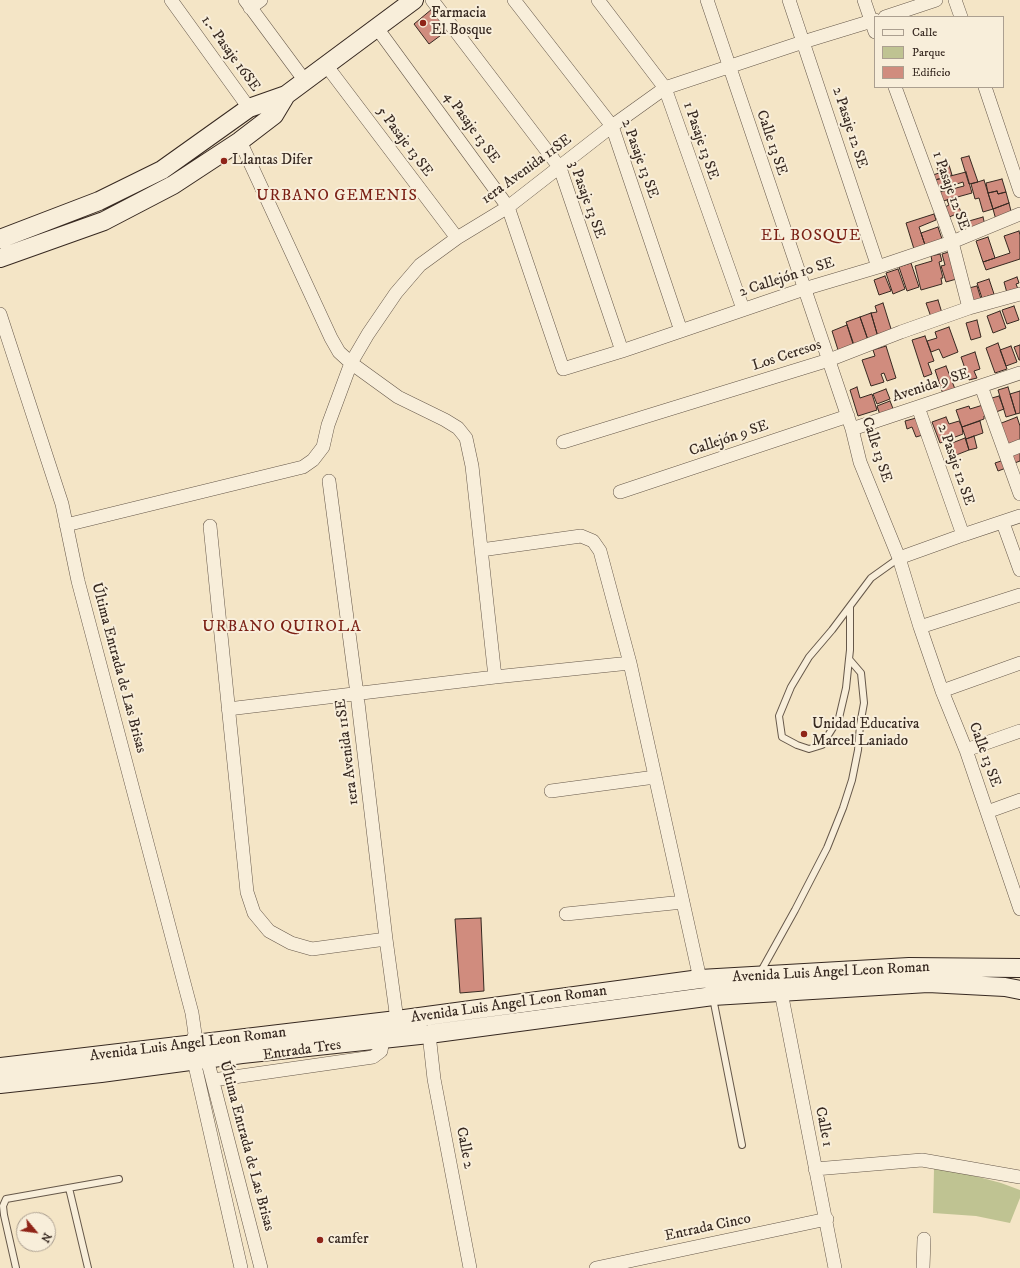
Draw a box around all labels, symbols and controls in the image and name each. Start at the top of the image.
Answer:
place label: Farmacia El Bosque [431,5,492,40]
street label: 1.- Pasaje 16SE [196,12,264,96]
legend [874,16,1004,88]
marker: Farmacia El Bosque [418,18,428,28]
text: Calle [912,25,937,40]
text: Parque [912,45,945,60]
text: Edificio [912,65,950,80]
street label: 2 Pasaje 12 SE [827,85,871,171]
street label: 4 Pasaje 13 SE [439,89,503,167]
street label: 1 Pasaje 13 SE [678,100,722,182]
street label: 5 Pasaje 13 SE [372,103,436,181]
street label: Calle 13 SE [751,108,791,178]
street label: 2 Pasaje 13 SE [616,117,662,201]
street label: 1era Avenida 11SE [478,131,576,209]
street label: 1 Pasaje 12 SE [927,149,973,233]
place label: Llantas Difer [232,152,313,170]
marker: Llantas Difer [219,156,229,166]
street label: 3 Pasaje 13 SE [564,159,608,241]
district label: URBANO GEMENIS [256,187,418,207]
district label: EL BOSQUE [761,227,861,247]
street label: 2 Callejón 10 SE [737,254,837,302]
street label: Los Ceresos [750,336,824,376]
street label: Avenida 9 SE [890,365,972,407]
street label: Calle 13 SE [857,415,895,485]
street label: Callejón 9 SE [687,417,771,461]
street label: 2 Pasaje 12 SE [933,422,977,508]
street label: Última Entrada de Las Brisas [87,581,149,755]
district label: URBANO QUIROLA [202,618,362,638]
street label: 1era Avenida 11SE [333,698,363,806]
place label: Unidad Educativa Marcel Laniado [812,716,919,751]
street label: Calle 13 SE [964,720,1004,790]
marker: Unidad Educativa Marcel Laniado [799,729,809,739]
street label: Avenida Luis Angel Leon Roman [732,959,930,987]
street label: Avenida Luis Angel Leon Roman [410,982,608,1028]
street label: Avenida Luis Angel Leon Roman [89,1024,287,1066]
street label: Entrada Tres [262,1037,342,1065]
street label: Última Entrada de Las Brisas [215,1059,277,1233]
street label: Calle 1 [810,1106,836,1148]
street label: Calle 2 [451,1126,477,1170]
street label: Entrada Cinco [663,1210,753,1246]
north arrow [16,1212,56,1252]
text: N [37,1230,54,1245]
place label: camfer [328,1231,369,1249]
marker: camfer [315,1235,325,1245]

